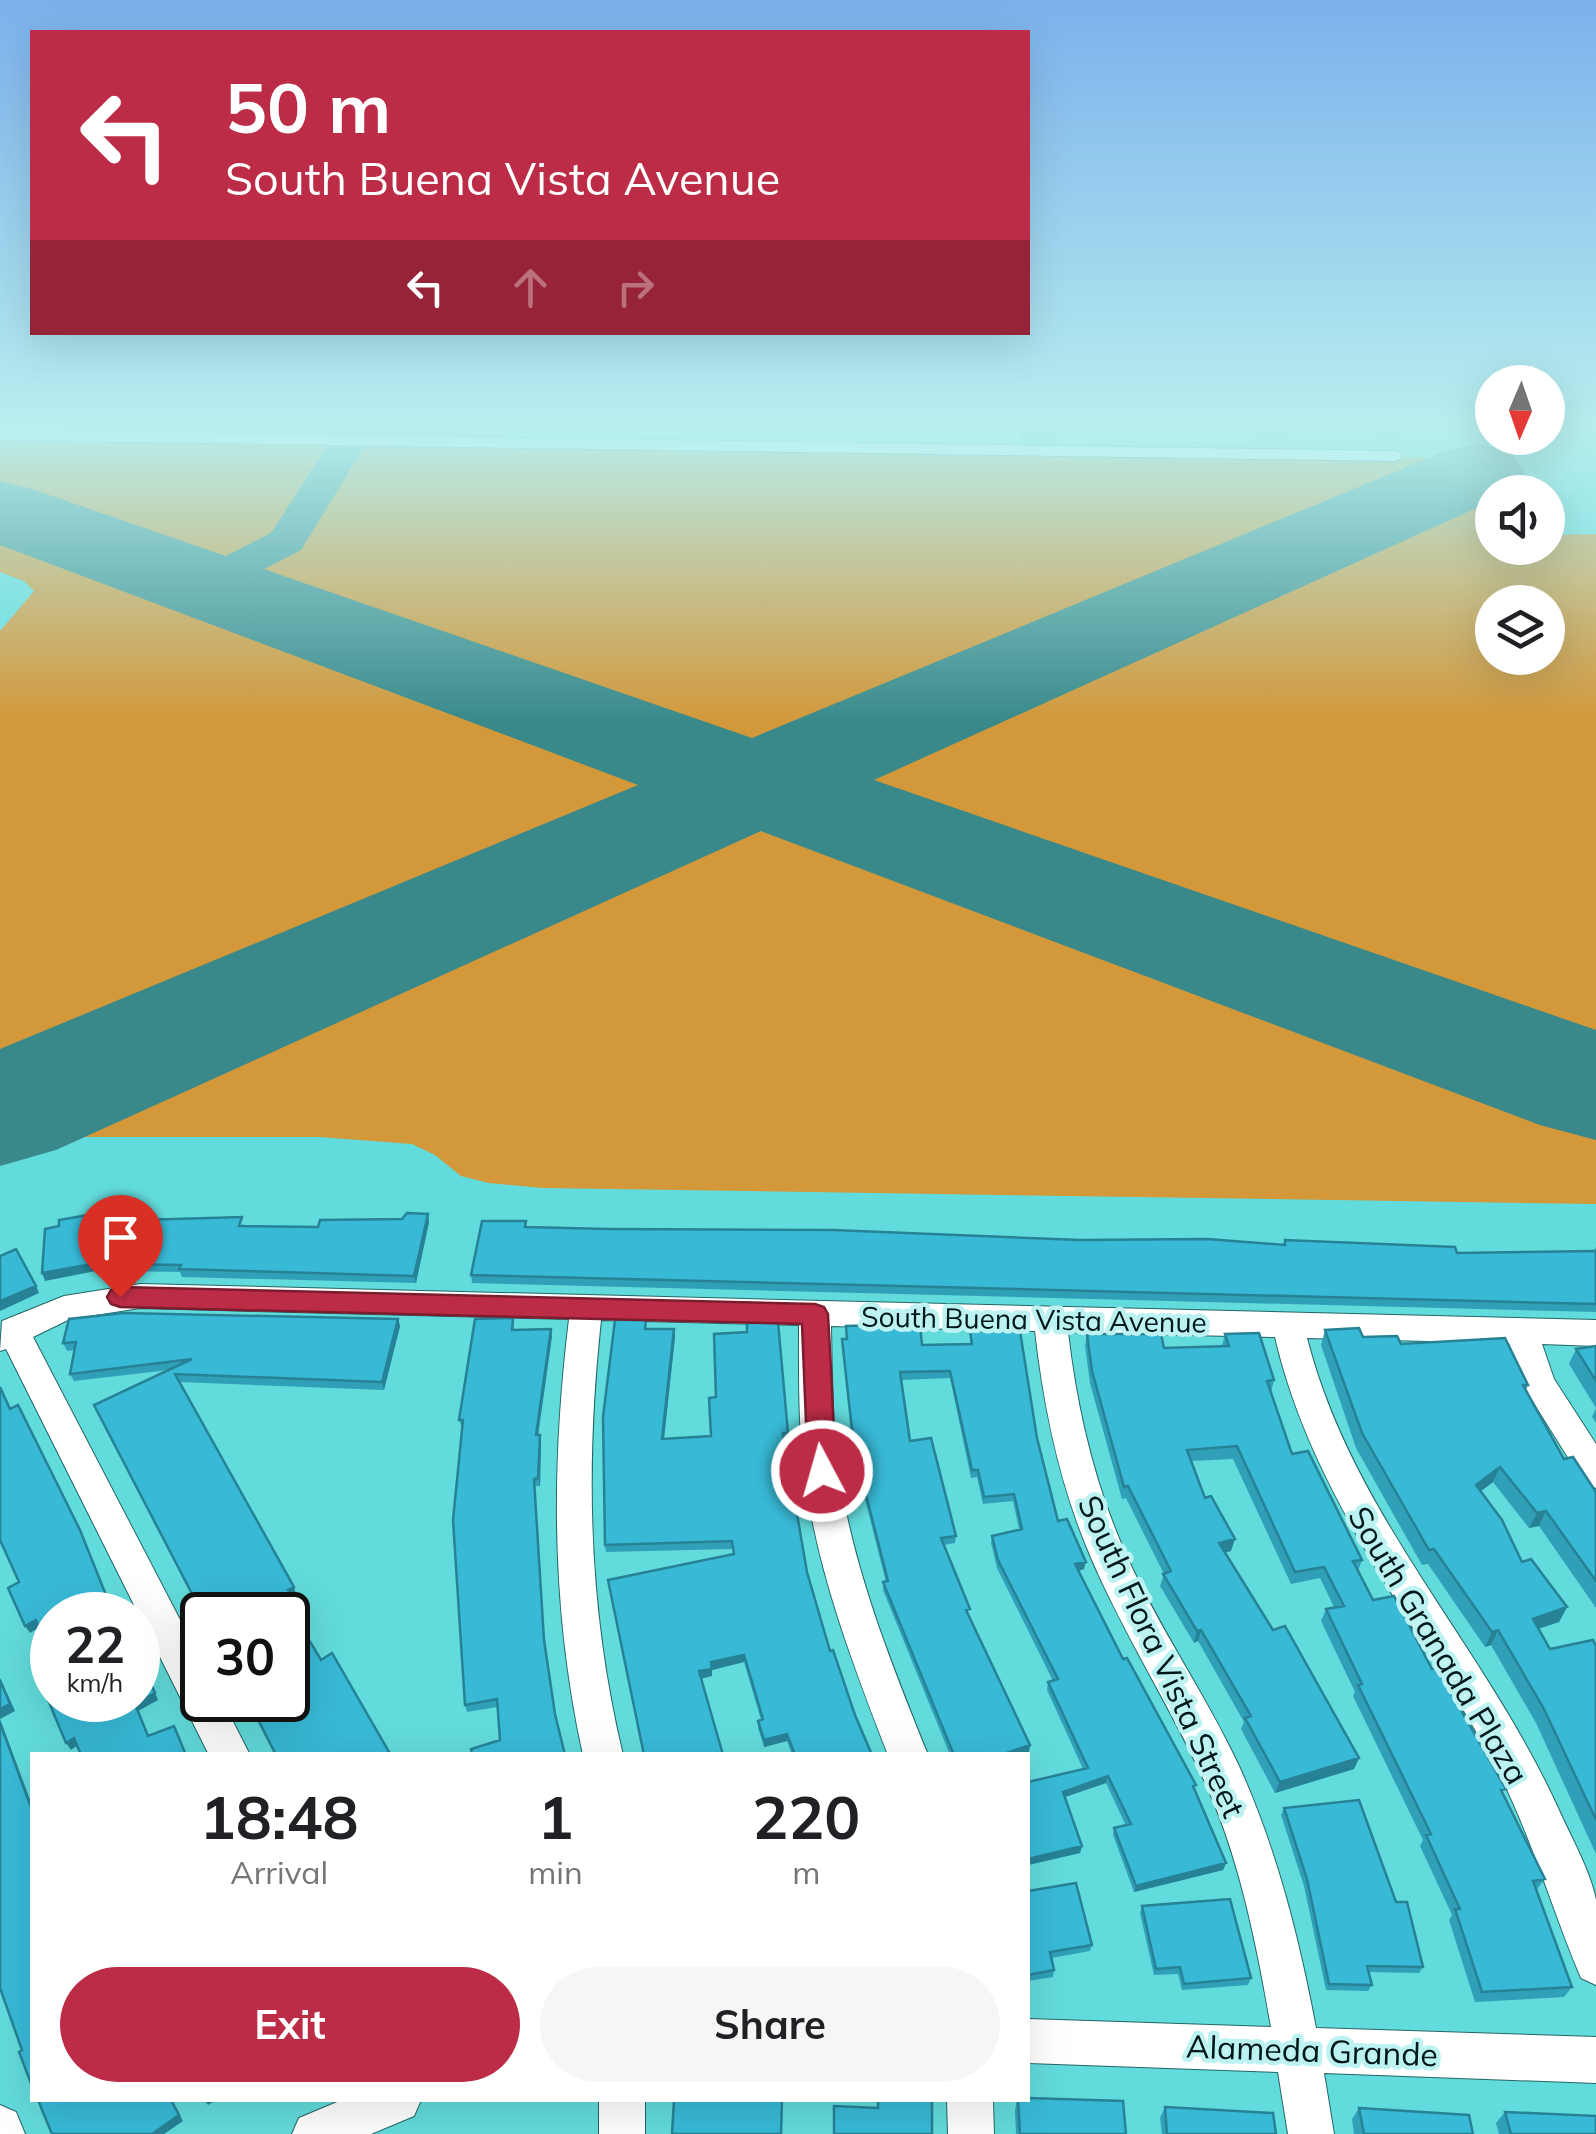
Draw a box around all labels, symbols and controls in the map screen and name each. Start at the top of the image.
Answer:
text: 50 m [225,63,391,151]
icon: left [60,70,190,200]
text: South Buena Vista Avenue [225,150,780,206]
icon: left [398,260,453,315]
icon: ahead [503,260,558,315]
icon: right [608,260,663,315]
north arrow [1475,365,1565,455]
map controls [1475,365,1565,675]
button: sound [1475,475,1565,565]
button: layers [1475,585,1565,675]
pin [78,1195,163,1298]
icon: arrive [93,1210,148,1265]
street label: South Buena Vista Avenue [861,1298,1207,1340]
position arrow [770,1419,874,1523]
street label: South Flora Vista Street [1070,1489,1254,1823]
street label: South Granada Plaza [1340,1499,1538,1791]
speed limit sign: 30 [180,1592,310,1722]
text: 22 [65,1613,125,1676]
text: km/h [67,1667,123,1698]
text: 18:48 [200,1779,359,1854]
text: 1 [537,1779,573,1854]
text: 220 [752,1779,860,1854]
text: Arrival [230,1852,328,1892]
text: min [528,1852,583,1892]
text: m [792,1852,820,1892]
button: Exit [60,1967,520,2082]
button: Share [540,1967,1000,2082]
street label: Alameda Grande [1185,2026,1439,2074]

